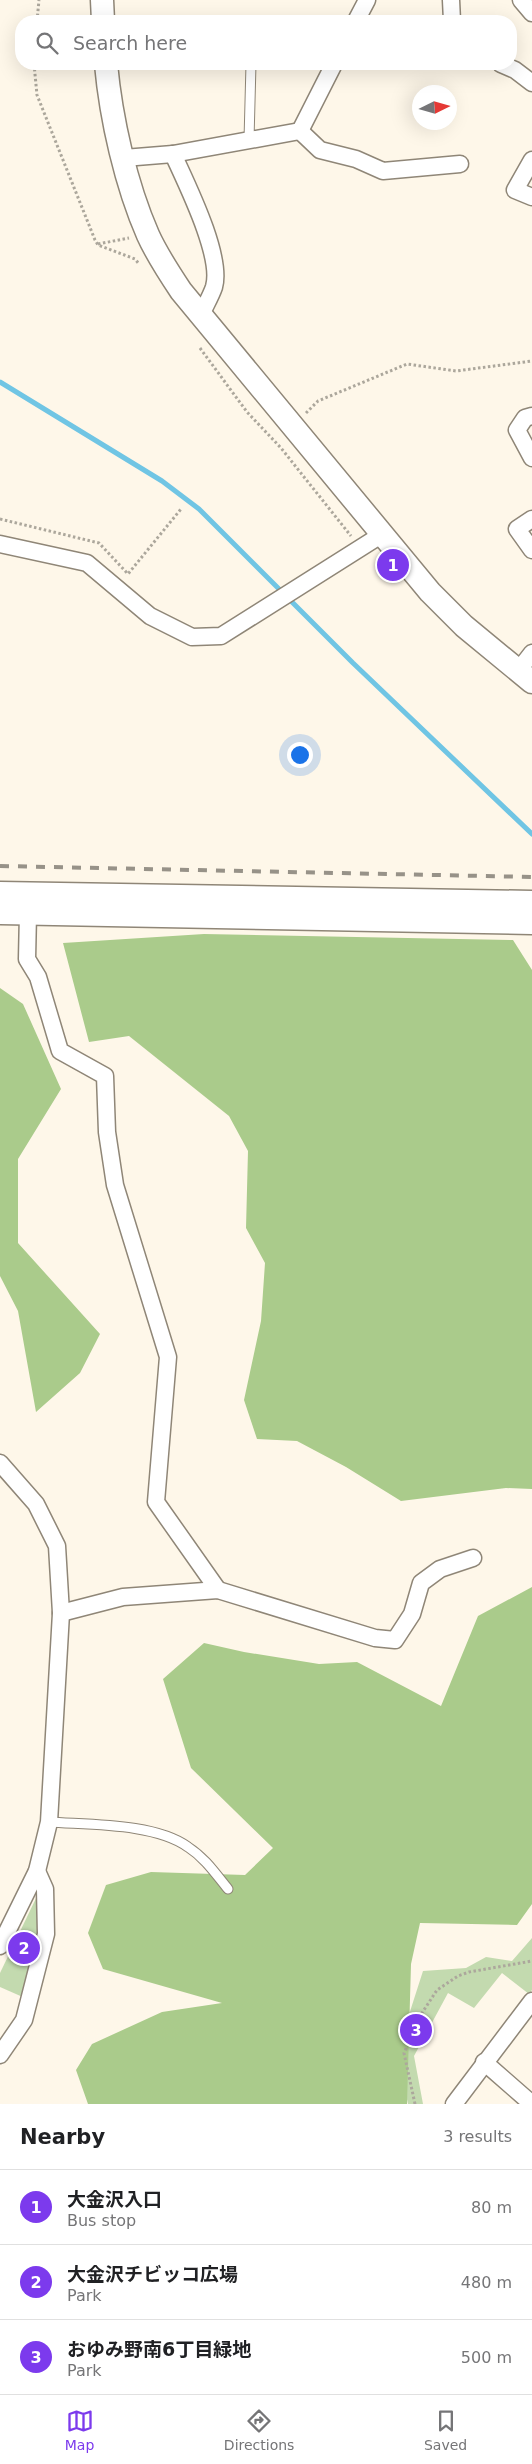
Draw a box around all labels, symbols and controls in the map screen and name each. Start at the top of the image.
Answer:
search box [15,15,517,70]
icon: search [33,29,61,57]
text: Search here [73,32,187,54]
north arrow [412,85,457,130]
pin: 1 [377,546,409,584]
your location [287,742,313,768]
pin: 2 [8,1929,40,1967]
pin: 3 [400,2011,432,2049]
text: Nearby [20,2125,105,2149]
text: 3 results [443,2127,512,2146]
text: 大金沢入口 [67,2188,162,2210]
text: 1 [30,2198,42,2217]
text: 80 m [471,2198,512,2217]
text: Bus stop [67,2211,136,2230]
text: 大金沢チビッコ広場 [67,2263,238,2285]
text: 2 [30,2273,42,2292]
text: 480 m [461,2273,512,2292]
text: Park [67,2286,102,2305]
text: おゆみ野南6丁目緑地 [67,2338,251,2360]
text: 3 [30,2348,42,2367]
text: 500 m [461,2348,512,2367]
text: Park [67,2361,102,2380]
tab: Map [65,2407,94,2453]
tab: Directions [224,2407,294,2453]
tab: Saved [424,2407,467,2453]

